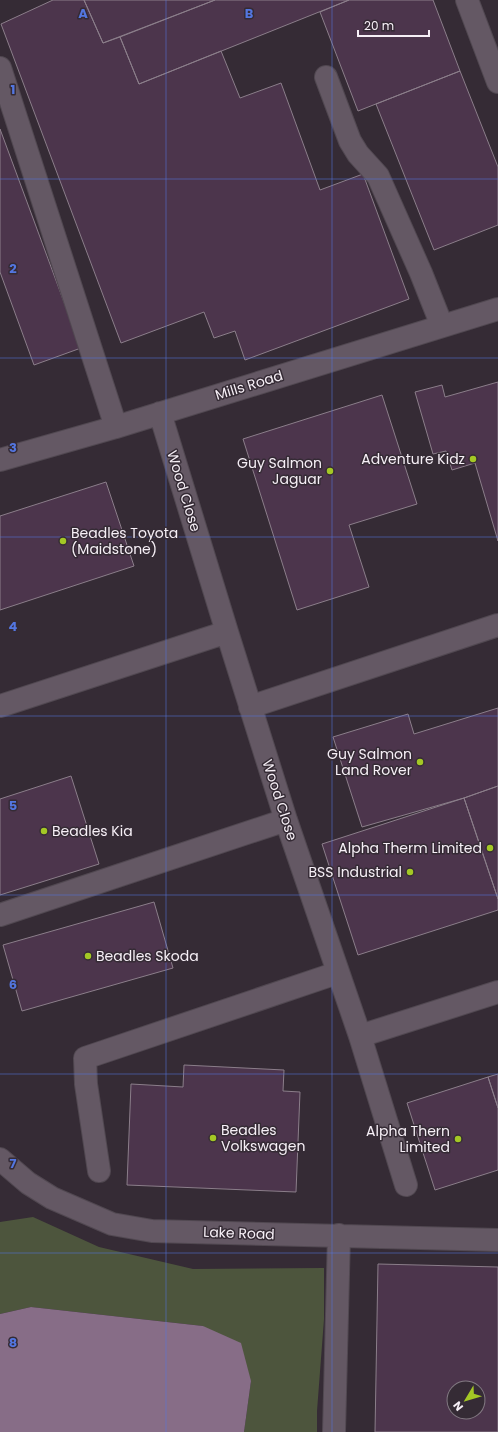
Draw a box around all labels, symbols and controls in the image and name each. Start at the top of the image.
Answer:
text: A [78,4,88,23]
text: B [245,4,254,23]
scale bar [358,12,429,38]
text: 20 m [364,17,394,34]
text: 1 [11,80,15,99]
text: 2 [9,259,17,278]
street label: Mills Road [213,365,285,405]
text: 3 [9,438,17,457]
street label: Wood Close [162,448,206,534]
place label: Adventure Kidz [361,449,465,469]
place label: Guy Salmon Jaguar [237,453,322,489]
marker: Adventure Kidz [468,454,478,464]
marker: Guy Salmon Jaguar [325,466,335,476]
place label: Beadles Toyota (Maidstone) [71,523,178,559]
marker: Beadles Toyota (Maidstone) [58,536,68,546]
text: 4 [9,617,18,636]
place label: Guy Salmon Land Rover [327,744,412,780]
street label: Wood Close [258,757,303,843]
marker: Guy Salmon Land Rover [415,757,425,767]
text: 5 [9,796,17,815]
place label: Beadles Kia [52,821,133,841]
marker: Beadles Kia [39,826,49,836]
place label: Alpha Therm Limited [338,838,482,858]
marker: Alpha Therm Limited [485,843,495,853]
place label: BSS Industrial [308,862,402,882]
marker: BSS Industrial [405,867,415,877]
place label: Beadles Skoda [96,946,199,966]
marker: Beadles Skoda [83,951,93,961]
text: 6 [9,975,17,994]
place label: Beadles Volkswagen [221,1120,305,1156]
place label: Alpha Thern Limited [366,1121,450,1157]
marker: Beadles Volkswagen [208,1133,218,1143]
marker: Alpha Thern Limited [453,1134,463,1144]
text: 7 [10,1154,17,1173]
street label: Lake Road [203,1222,275,1244]
text: 8 [9,1333,17,1352]
north arrow [446,1380,486,1420]
text: N [449,1398,467,1414]

